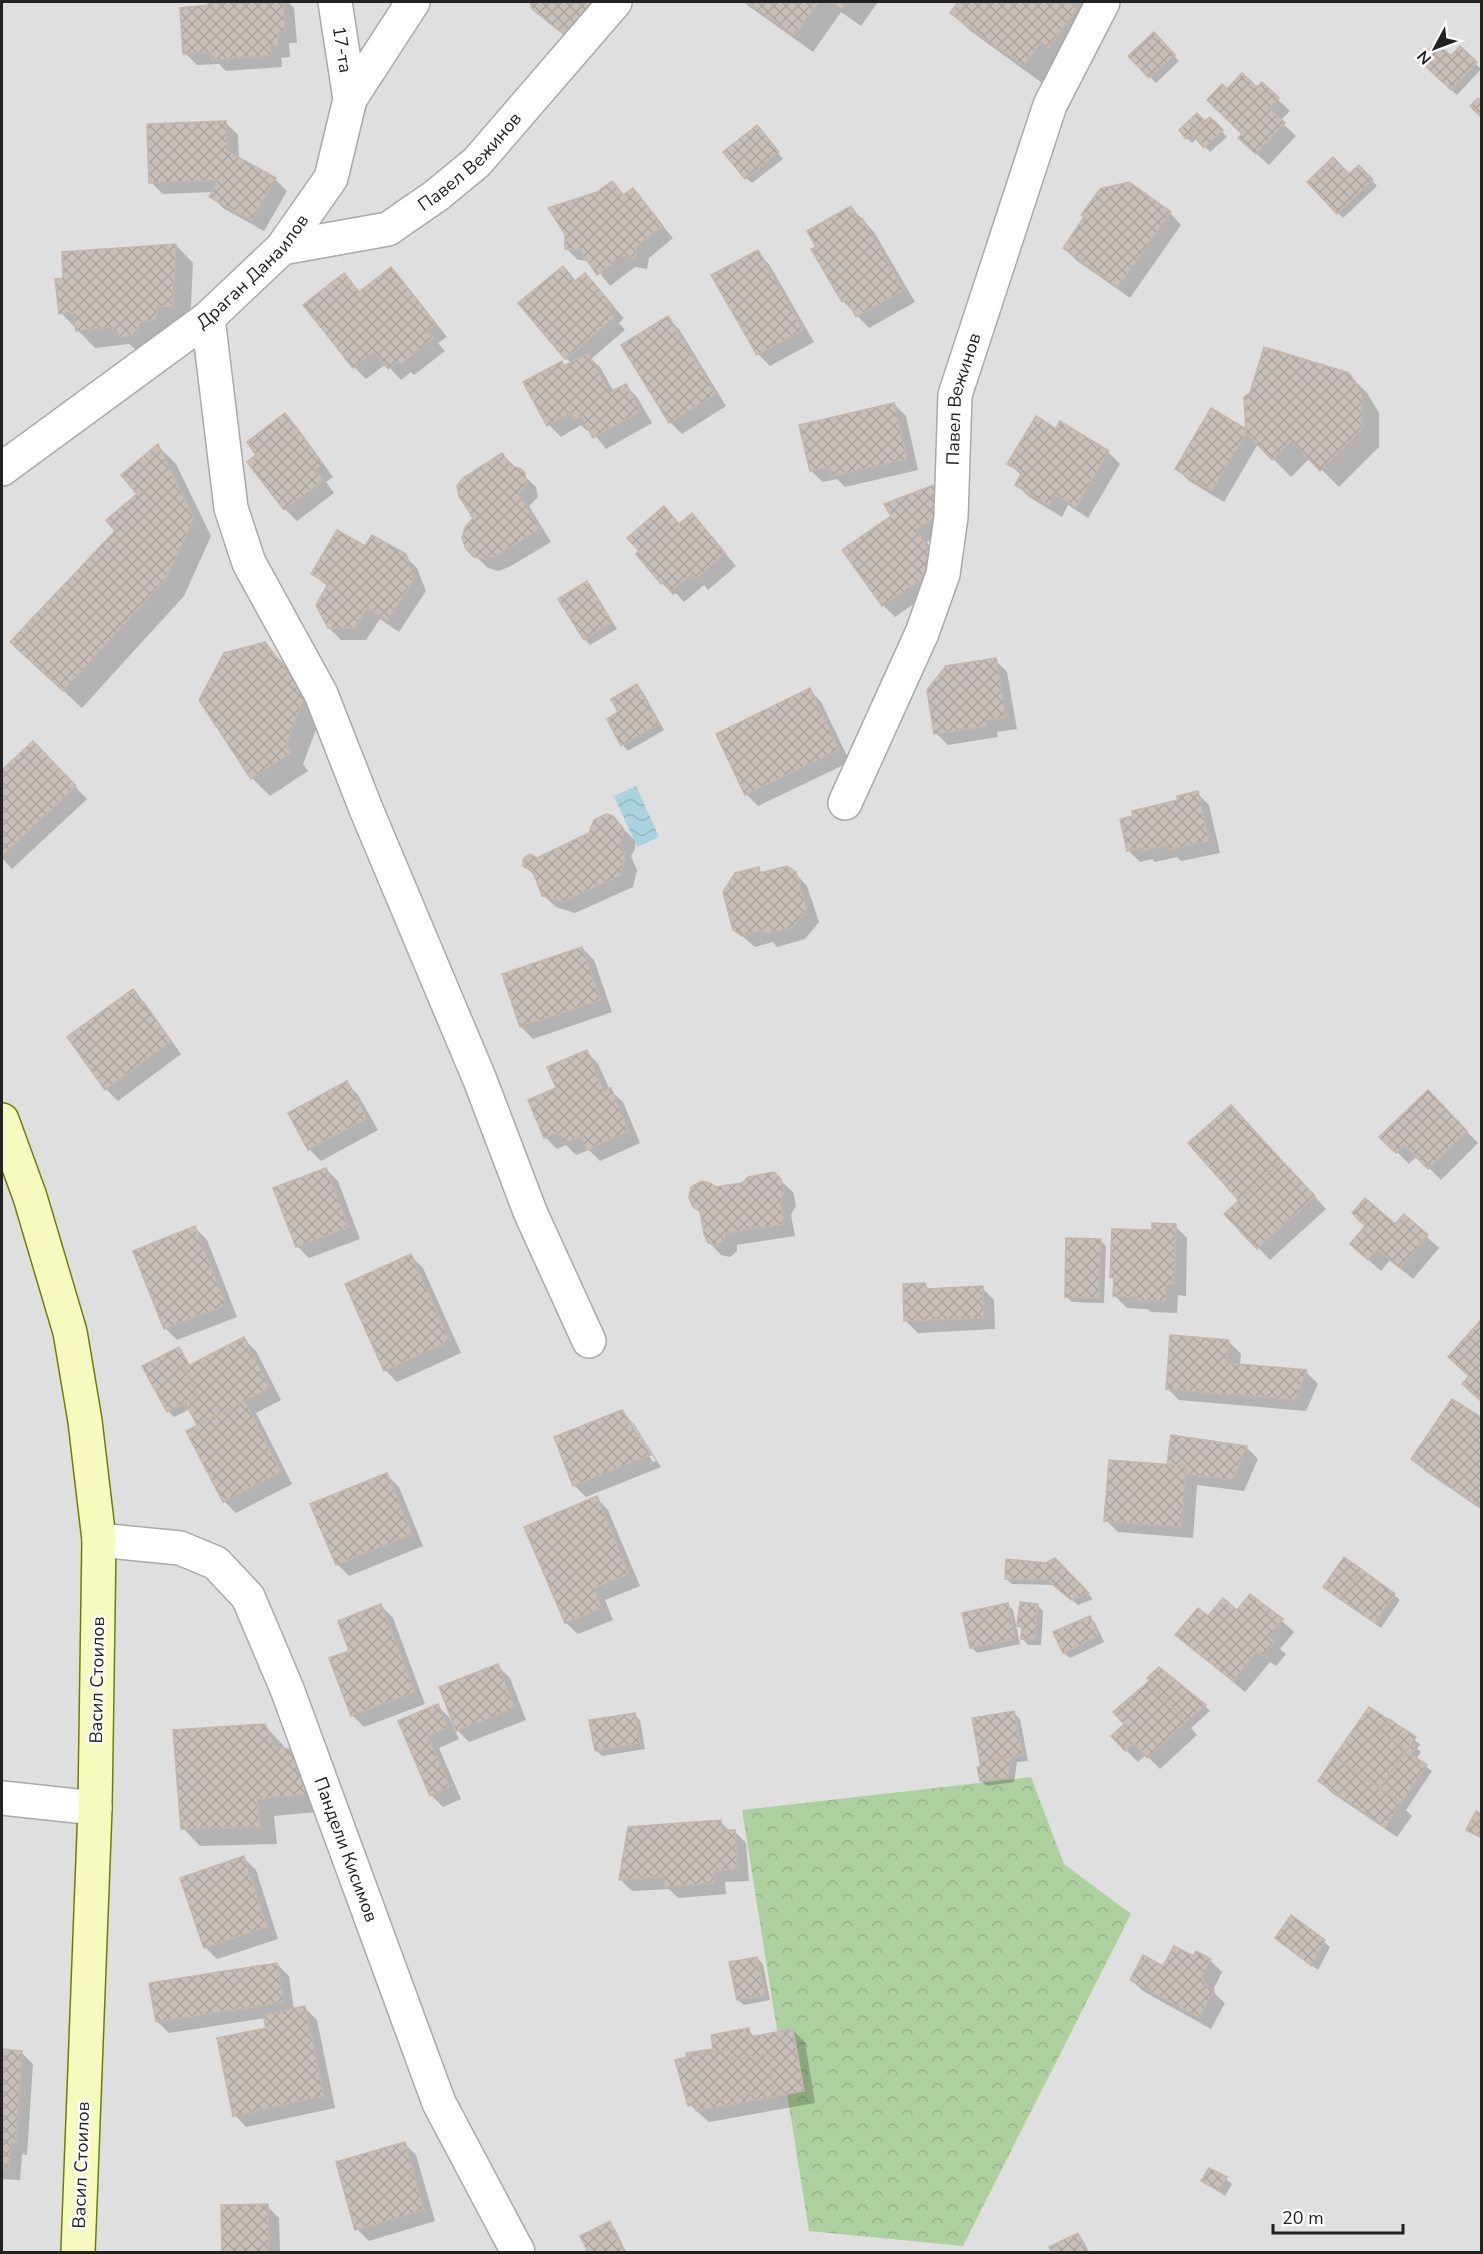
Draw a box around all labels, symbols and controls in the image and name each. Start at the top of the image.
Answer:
north arrow [1405,18,1465,78]
street label: 17-та [327,24,358,74]
text: N [1412,45,1437,69]
street label: Павел Вежинов [413,107,527,217]
street label: Драган Данаилов [192,209,314,334]
street label: Павел Вежинов [941,330,987,466]
street label: Васил Стоилов [84,1616,110,1744]
street label: Пандели Кисимов [308,1774,384,1926]
street label: Васил Стоилов [67,2101,95,2229]
scale bar [1273,2197,1404,2235]
text: 20 m [1282,2206,1324,2230]

